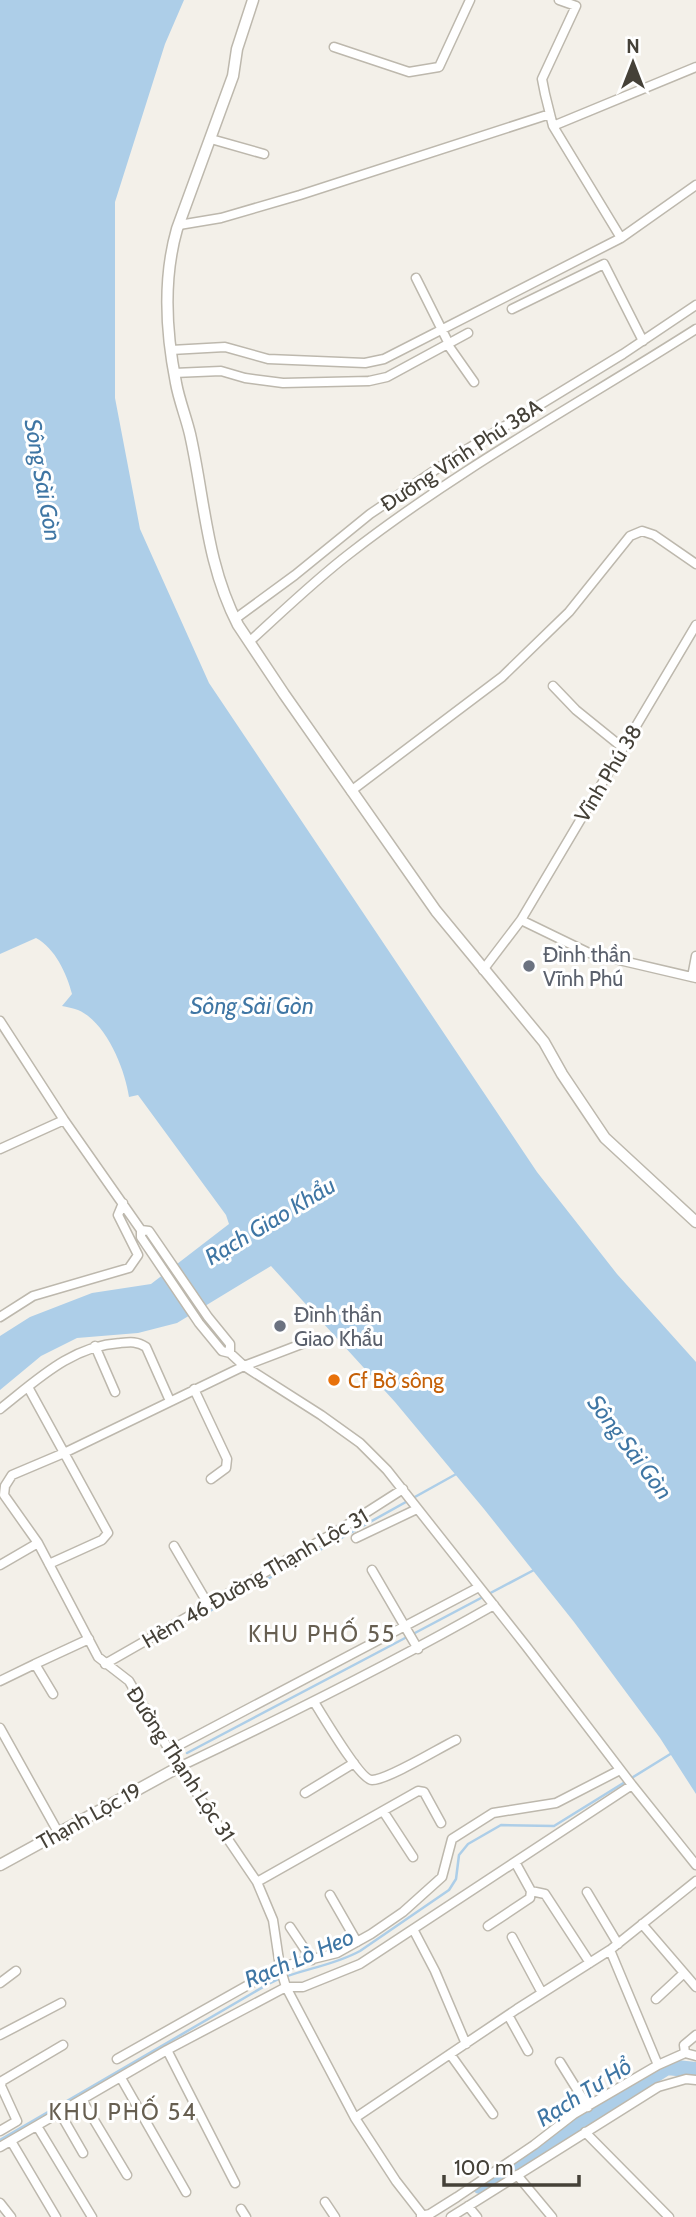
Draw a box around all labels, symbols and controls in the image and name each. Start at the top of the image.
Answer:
north arrow [598,28,668,98]
text: N [626,35,640,58]
street label: Đường Vĩnh Phú 38A [376,394,546,516]
water label: Sông Sài Gòn [18,417,68,543]
street label: Vĩnh Phú 38 [569,720,647,826]
place label: Đình thần Vĩnh Phú [543,942,631,991]
marker: Đình thần Vĩnh Phú [521,958,537,974]
water label: Sông Sài Gòn [190,992,314,1020]
water label: Rạch Giao Khẩu [200,1171,340,1271]
place label: Đình thần Giao Khẩu [294,1302,383,1351]
marker: Đình thần Giao Khẩu [272,1318,288,1334]
place label: Cf Bờ sông [348,1368,444,1393]
marker: Cf Bờ sông [326,1372,342,1388]
water label: Sông Sài Gòn [582,1389,678,1505]
street label: Hẻm 46 Đường Thạnh Lộc 31 [138,1503,372,1653]
district label: KHU PHỐ 55 [248,1617,396,1648]
street label: Đường Thạnh Lộc 31 [122,1682,240,1846]
street label: Thạnh Lộc 19 [33,1777,145,1855]
water label: Rạch Lò Heo [240,1922,358,1994]
water label: Rạch Tư Hổ [531,2052,637,2132]
district label: KHU PHỐ 54 [48,2095,198,2126]
scale bar [444,2144,579,2188]
text: 100 m [454,2155,513,2180]

